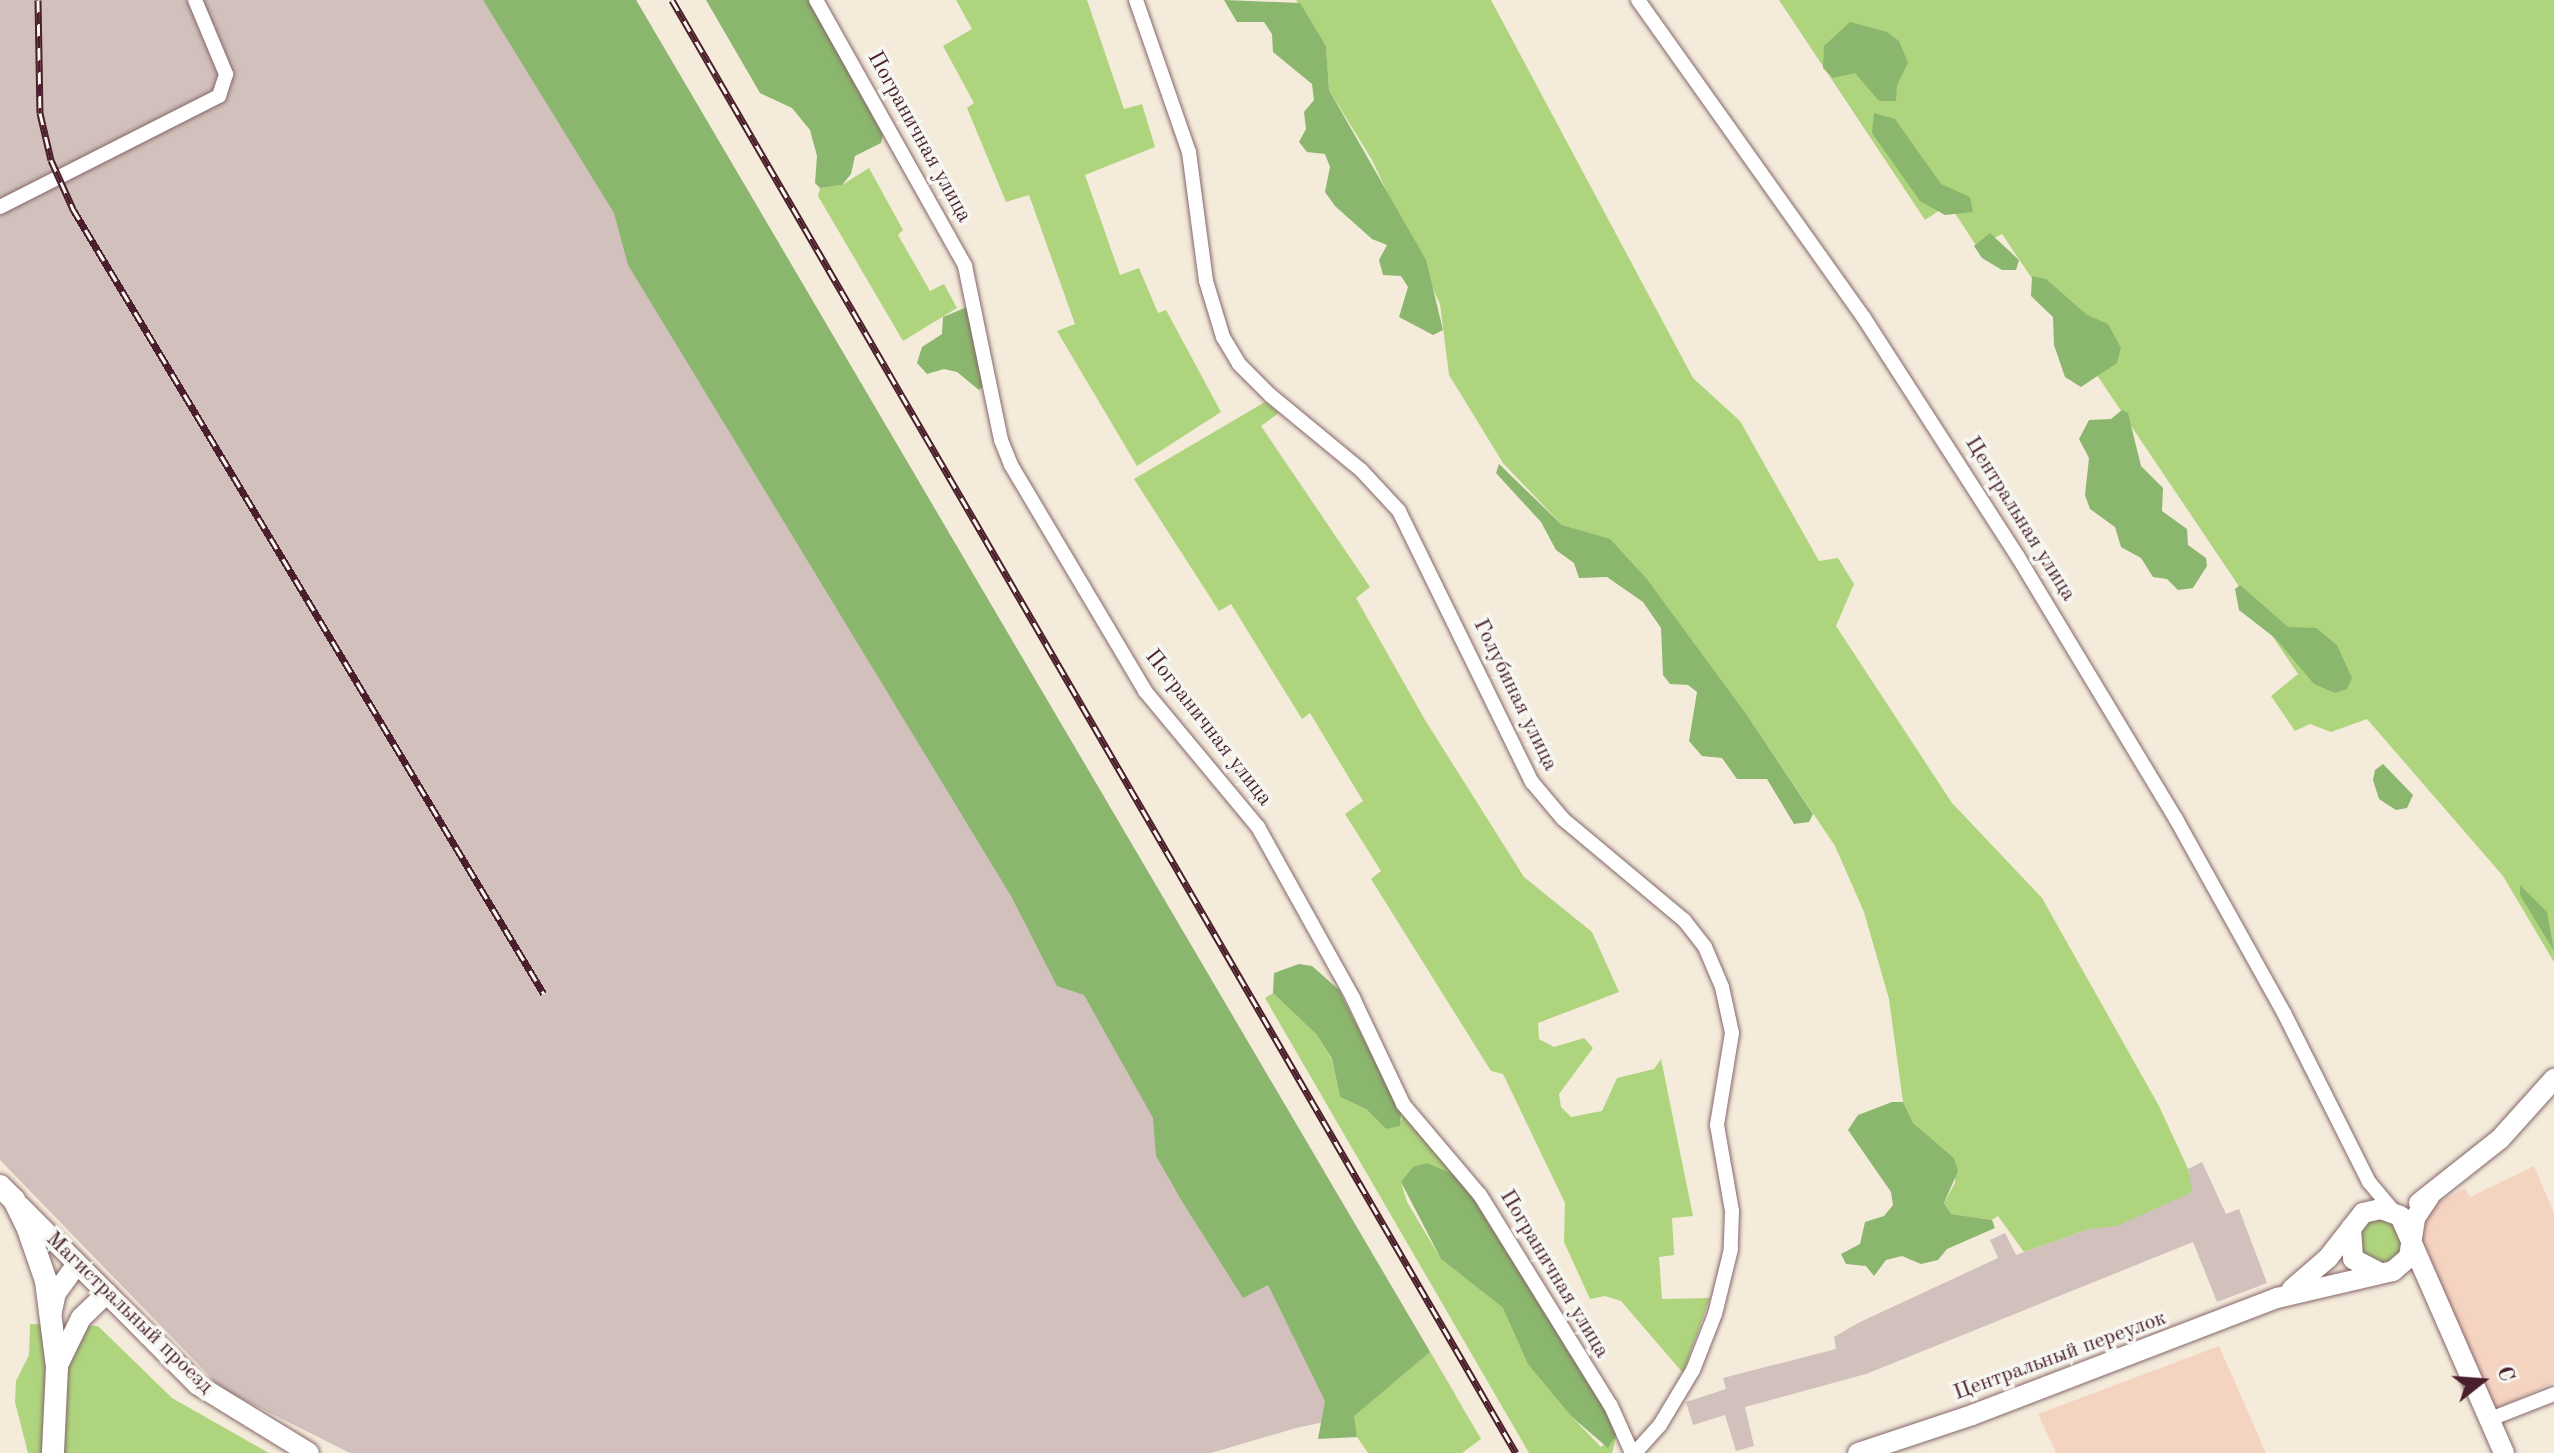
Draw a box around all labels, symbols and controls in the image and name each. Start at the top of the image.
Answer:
street label: Пограничная улица [861,47,977,227]
street label: Центральная улица [1959,432,2081,606]
street label: Голубиная улица [1467,615,1563,775]
street label: Пограничная улица [1139,644,1277,812]
street label: Пограничная улица [1493,1185,1615,1363]
street label: Магистральный проезд [40,1226,218,1400]
street label: Центральный переулок [1950,1305,2170,1407]
north arrow [2442,1341,2522,1421]
text: С [2492,1364,2518,1384]

